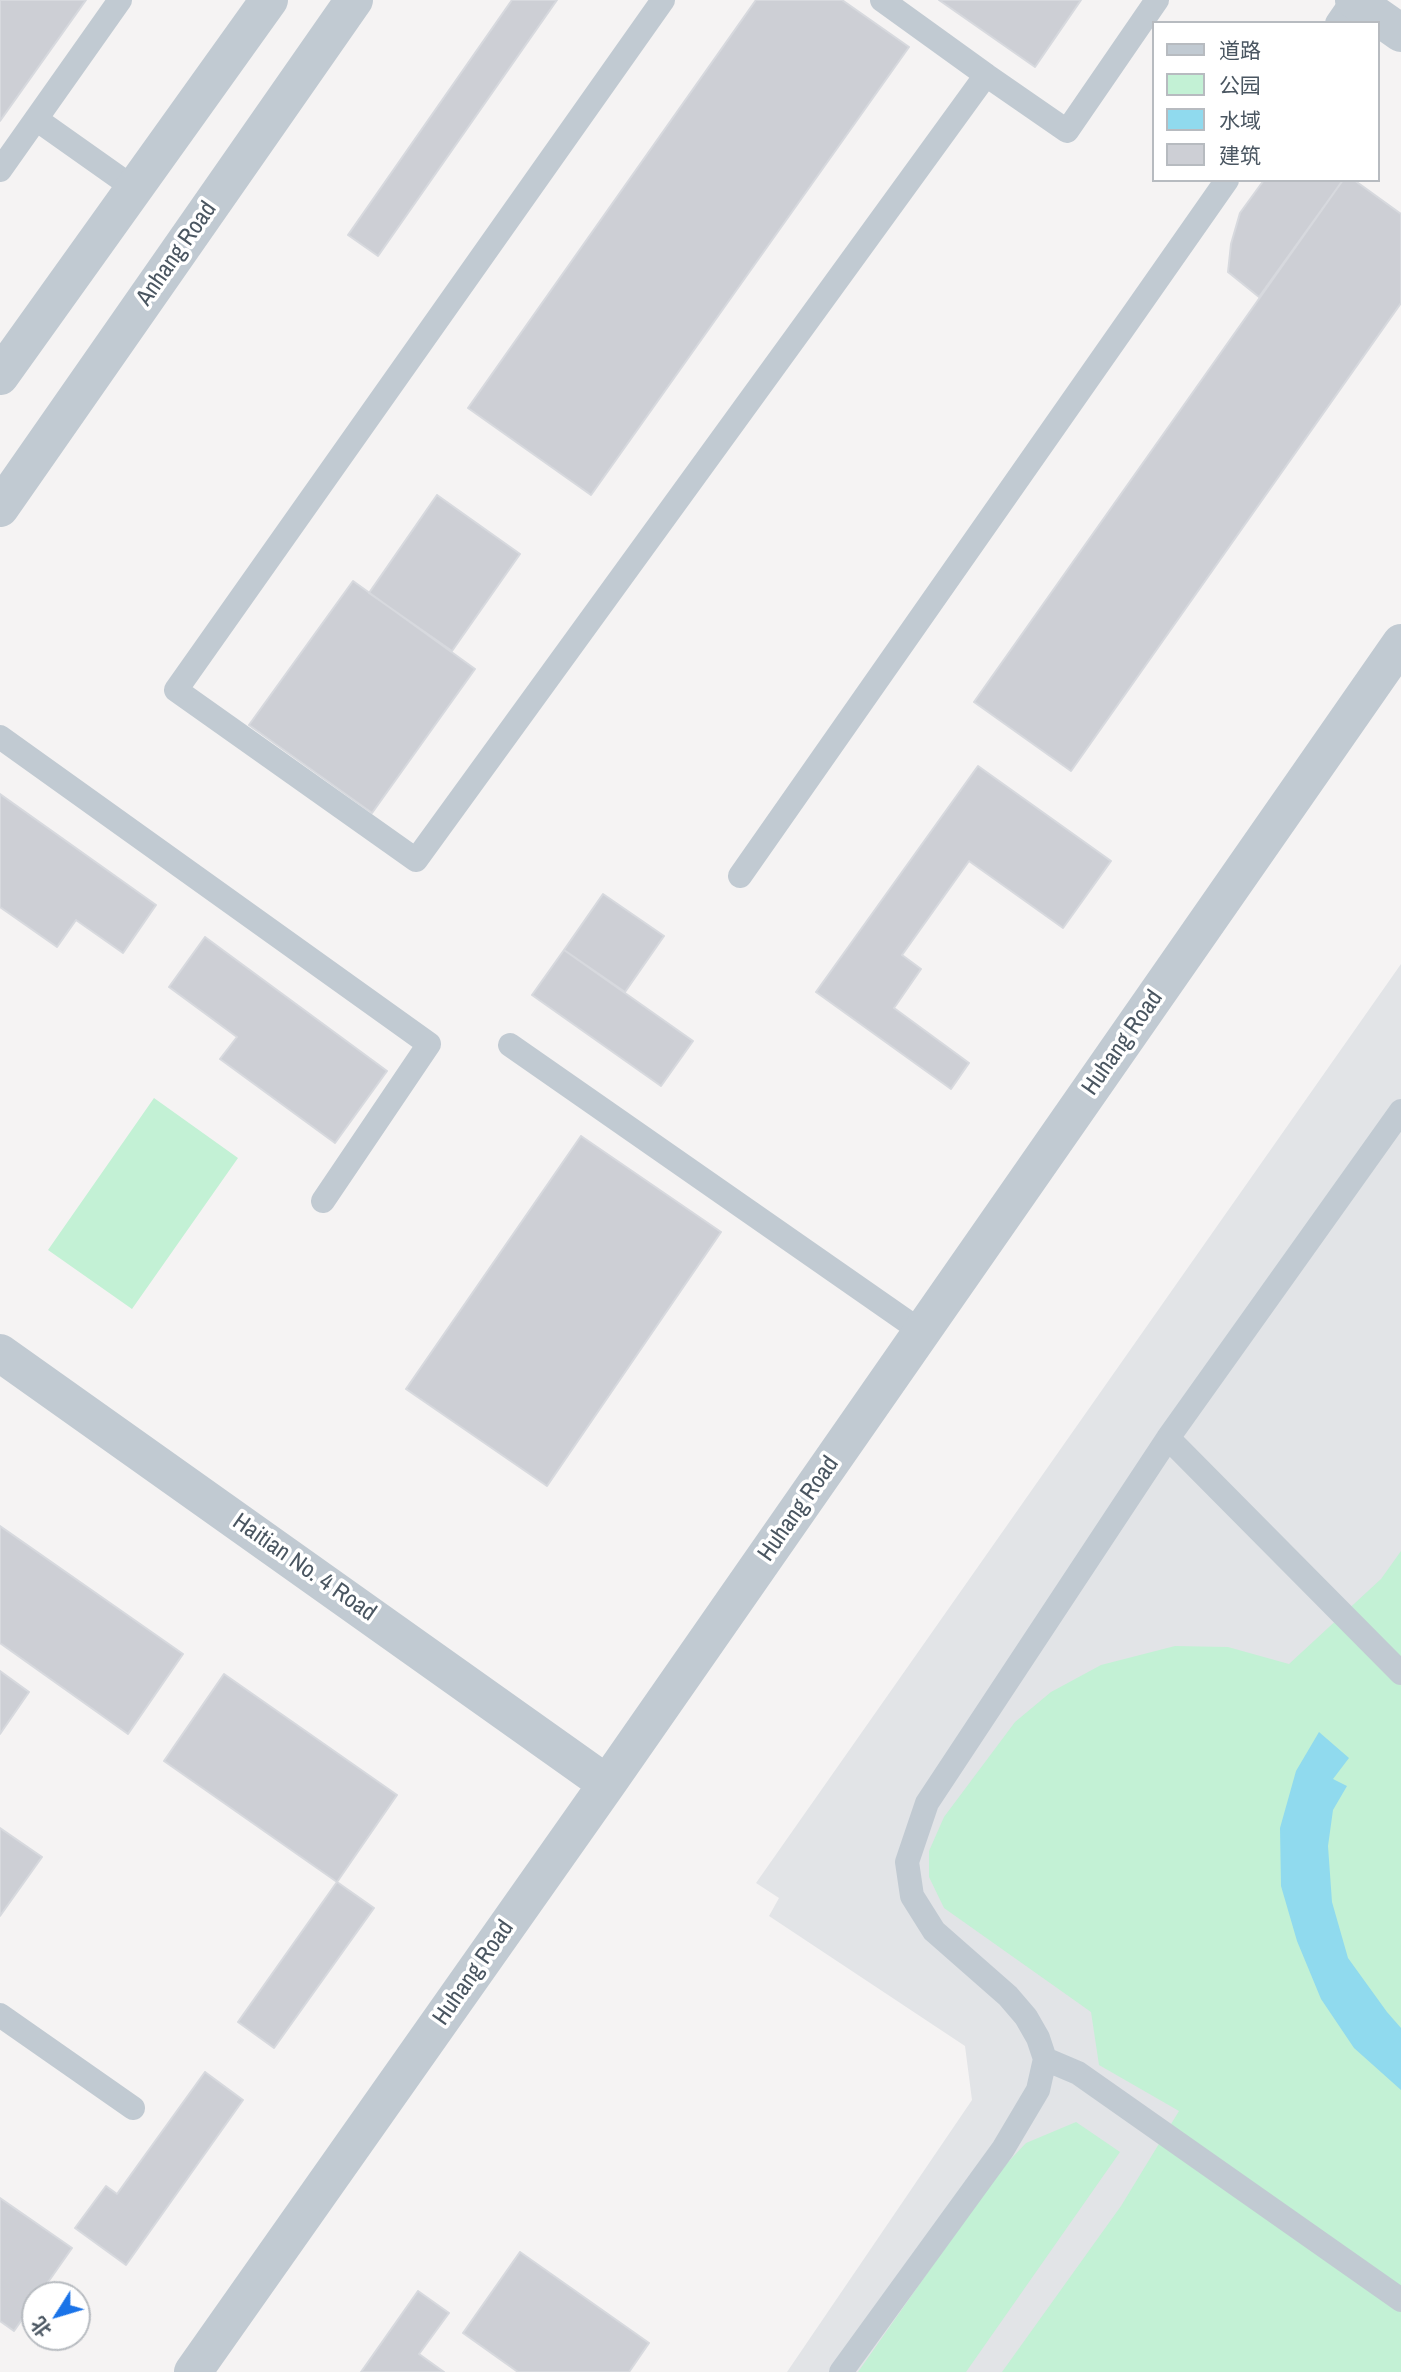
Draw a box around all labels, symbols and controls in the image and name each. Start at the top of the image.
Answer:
legend [1152,21,1380,182]
text: 道路 [1219,36,1261,65]
text: 公园 [1219,71,1261,100]
text: 水域 [1219,106,1261,135]
text: 建筑 [1219,141,1261,170]
street label: Anhang Road [131,196,223,312]
street label: Huhang Road [1076,985,1170,1101]
street label: Huhang Road [752,1451,846,1567]
street label: Haitian No. 4 Road [227,1508,381,1628]
street label: Huhang Road [427,1915,521,2031]
north arrow [21,2281,91,2351]
text: 北 [25,2312,57,2343]

